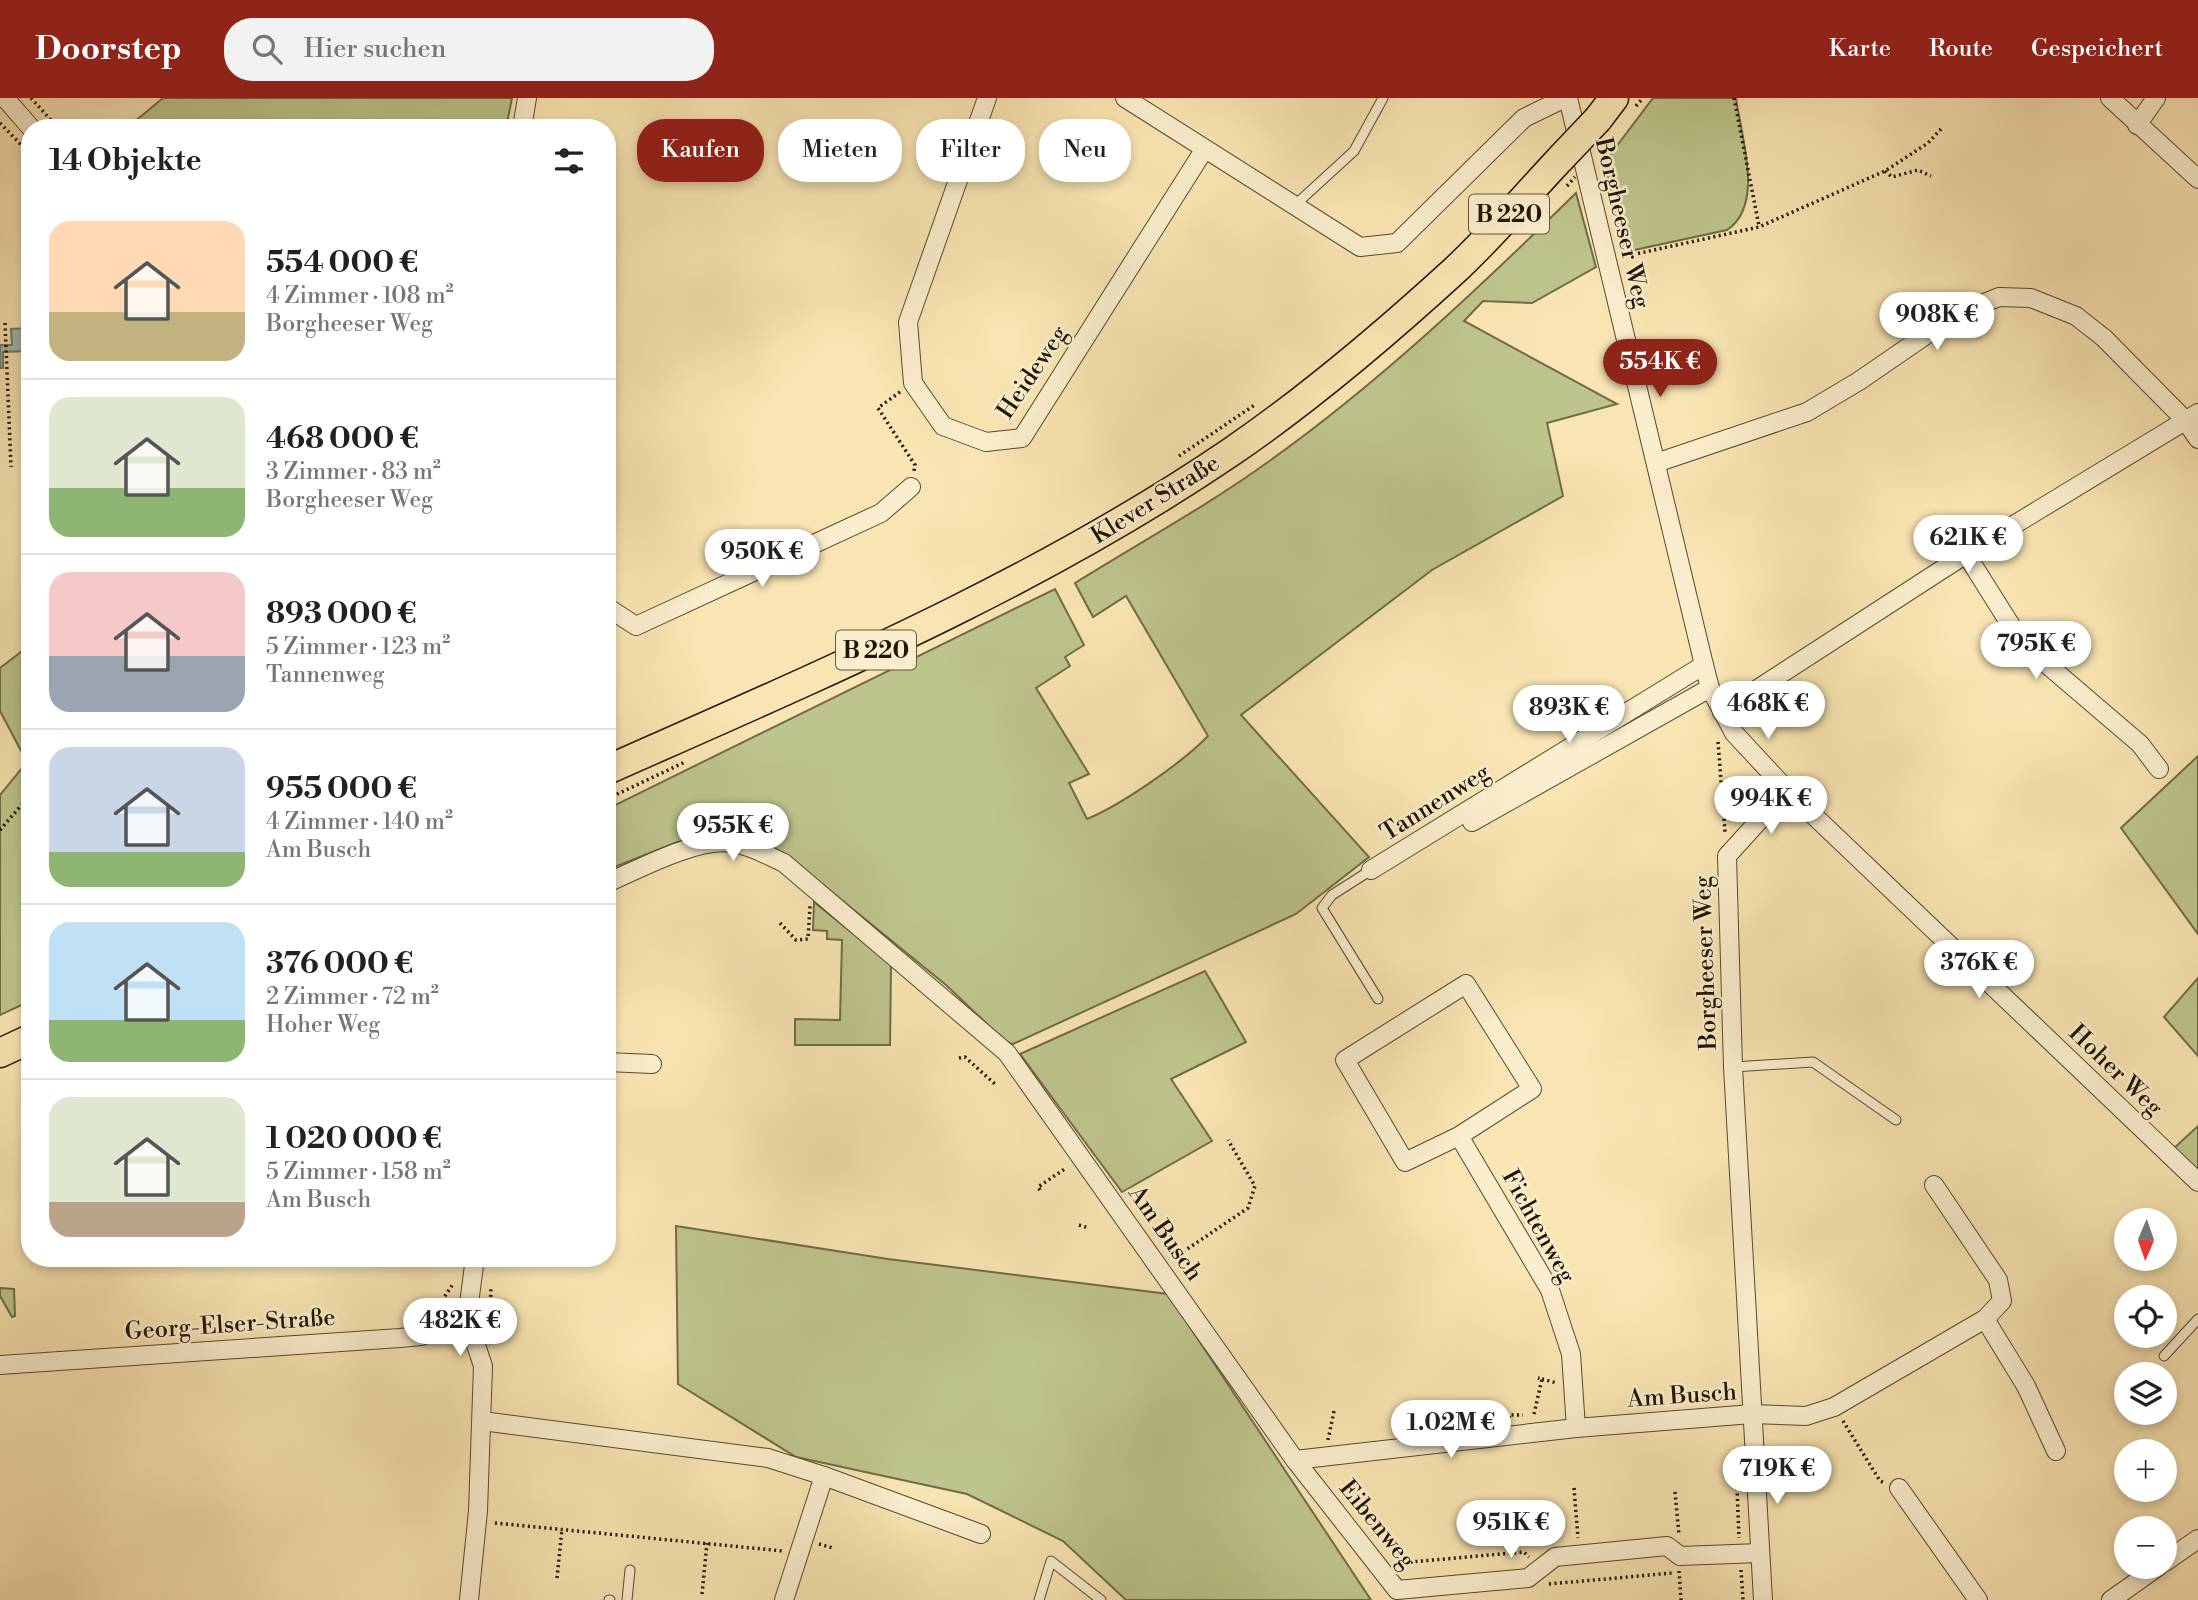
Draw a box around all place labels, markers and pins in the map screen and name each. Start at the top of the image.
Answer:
pin: 908K € [1880,292,1994,352]
pin: 554K € [1603,340,1717,399]
pin: 621K € [1911,516,2025,575]
pin: 950K € [705,530,819,589]
pin: 795K € [1979,622,2093,681]
pin: 468K € [1711,682,1825,741]
pin: 893K € [1512,686,1626,745]
pin: 994K € [1714,776,1828,836]
pin: 955K € [676,804,790,863]
pin: 376K € [1922,940,2036,1000]
pin: 482K € [403,1298,517,1358]
pin: 1.02M € [1386,1400,1516,1460]
pin: 719K € [1720,1446,1834,1506]
pin: 951K € [1454,1500,1568,1560]

